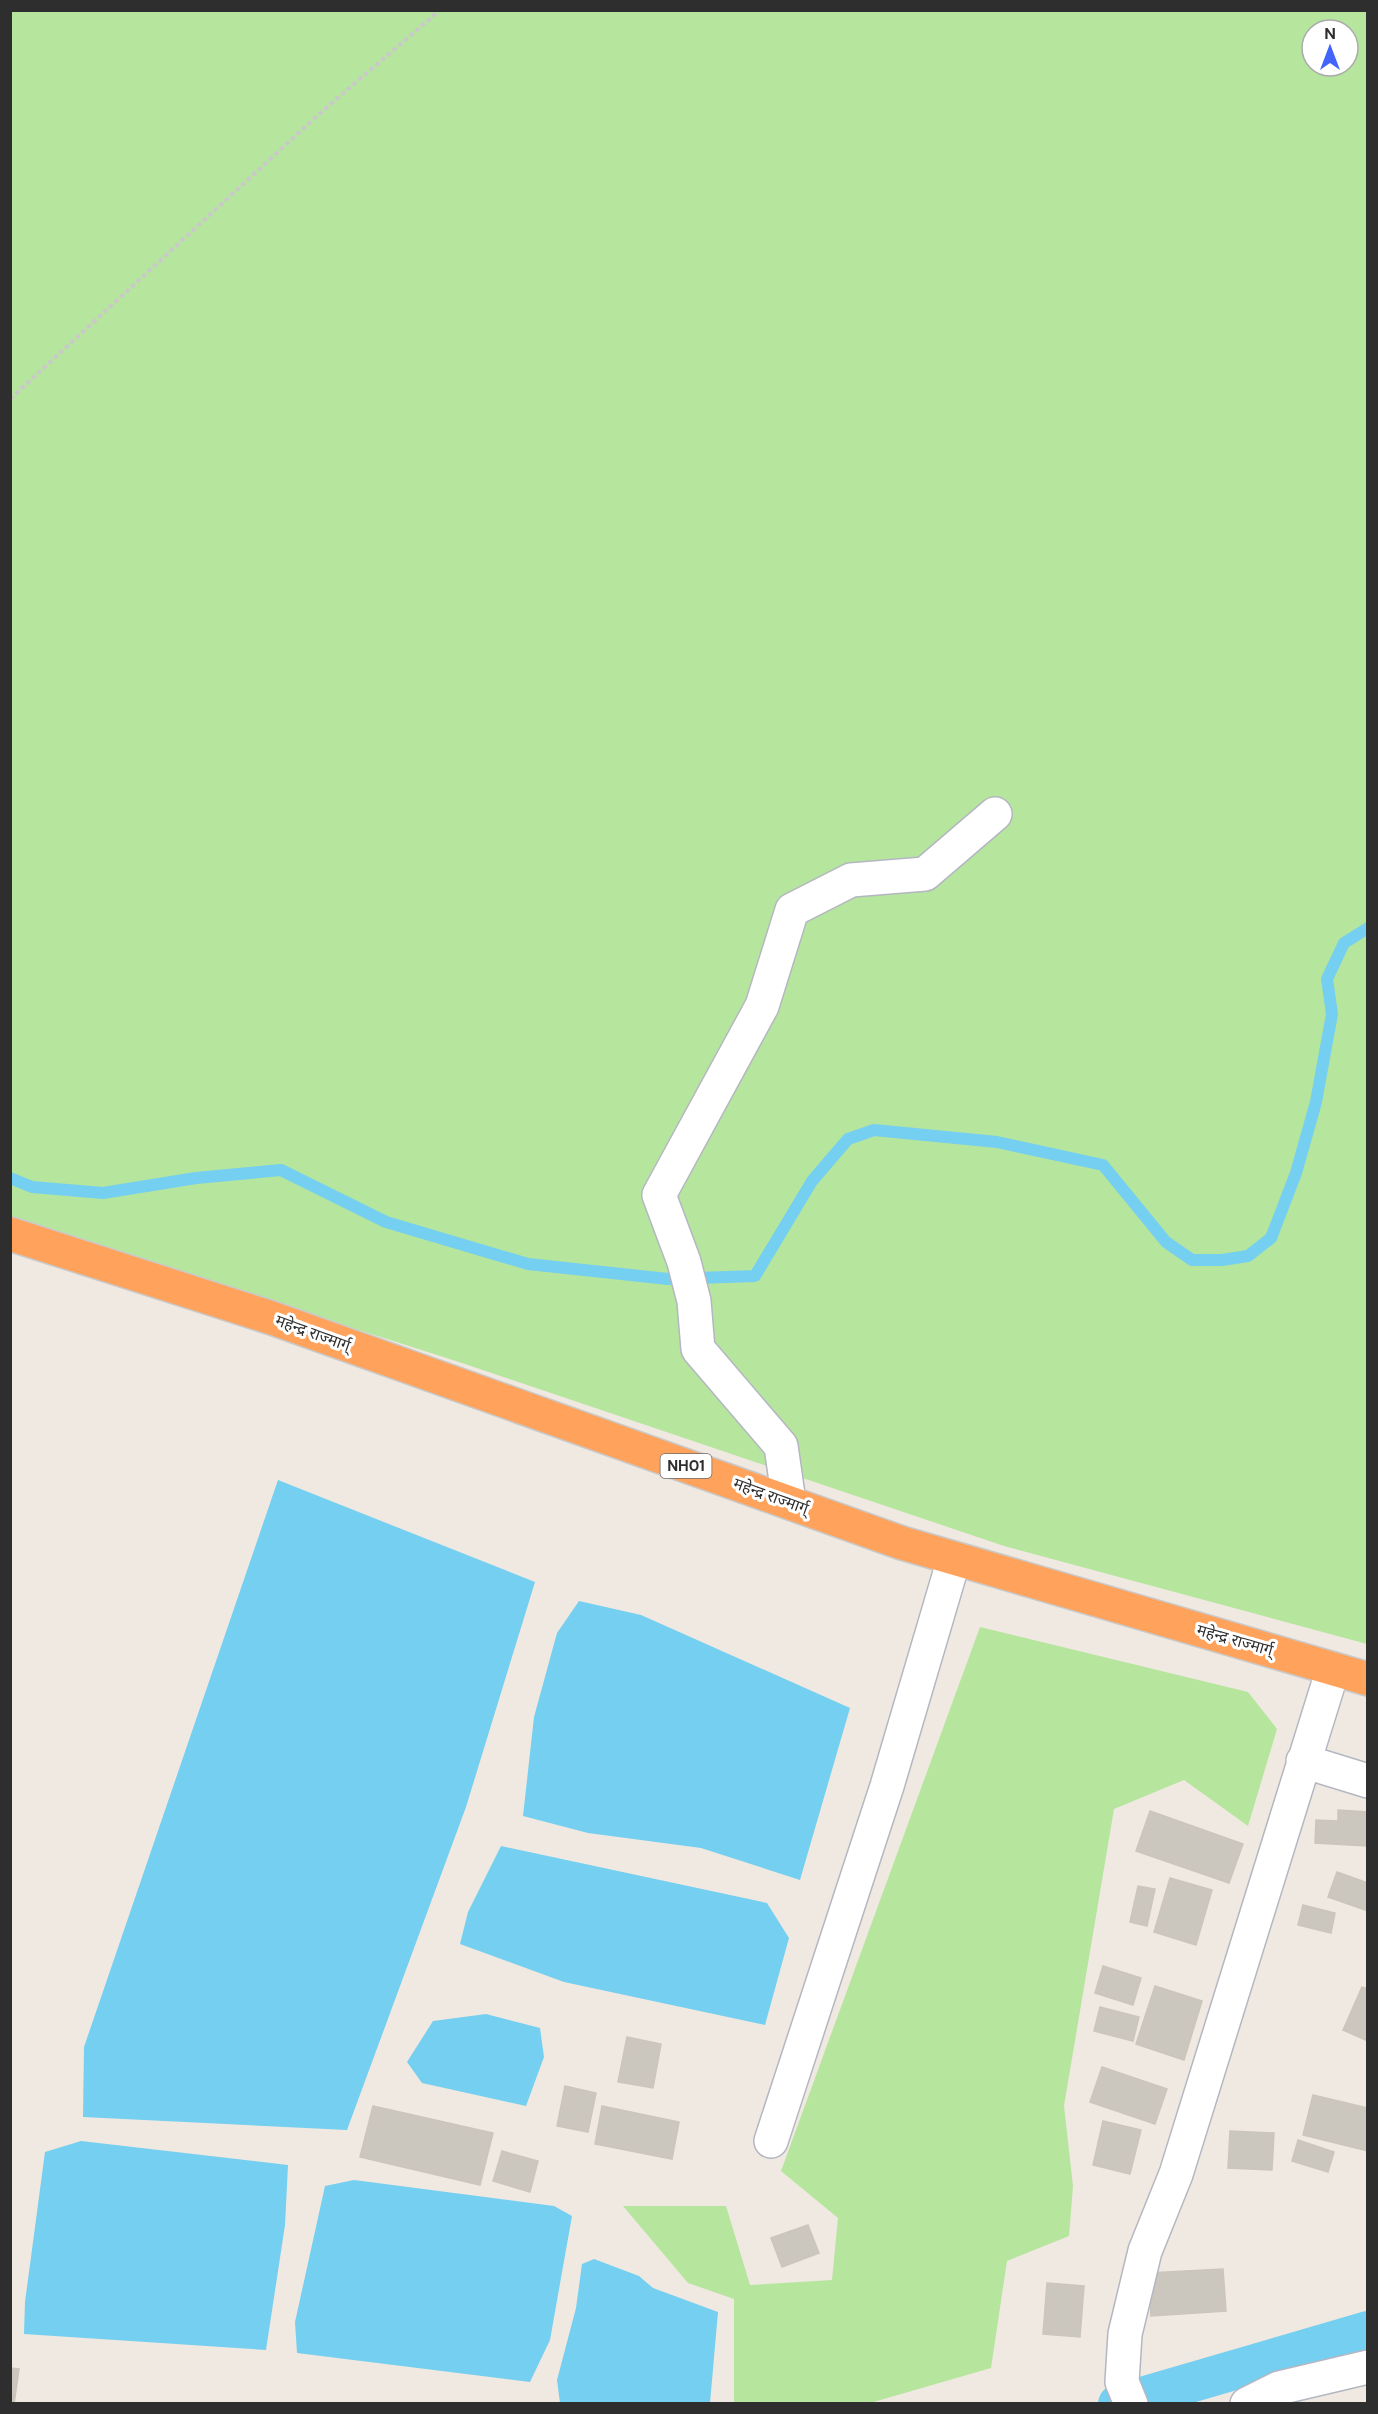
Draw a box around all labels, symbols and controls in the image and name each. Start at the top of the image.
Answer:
north arrow [1300,18,1360,78]
text: N [1324,23,1336,44]
street label: महेन्द्र राज्मार्ग् [273,1310,356,1357]
road number: NH01 [660,1454,712,1478]
street label: महेन्द्र राज्मार्ग् [731,1473,814,1520]
street label: महेन्द्र राज्मार्ग् [1194,1619,1278,1662]

